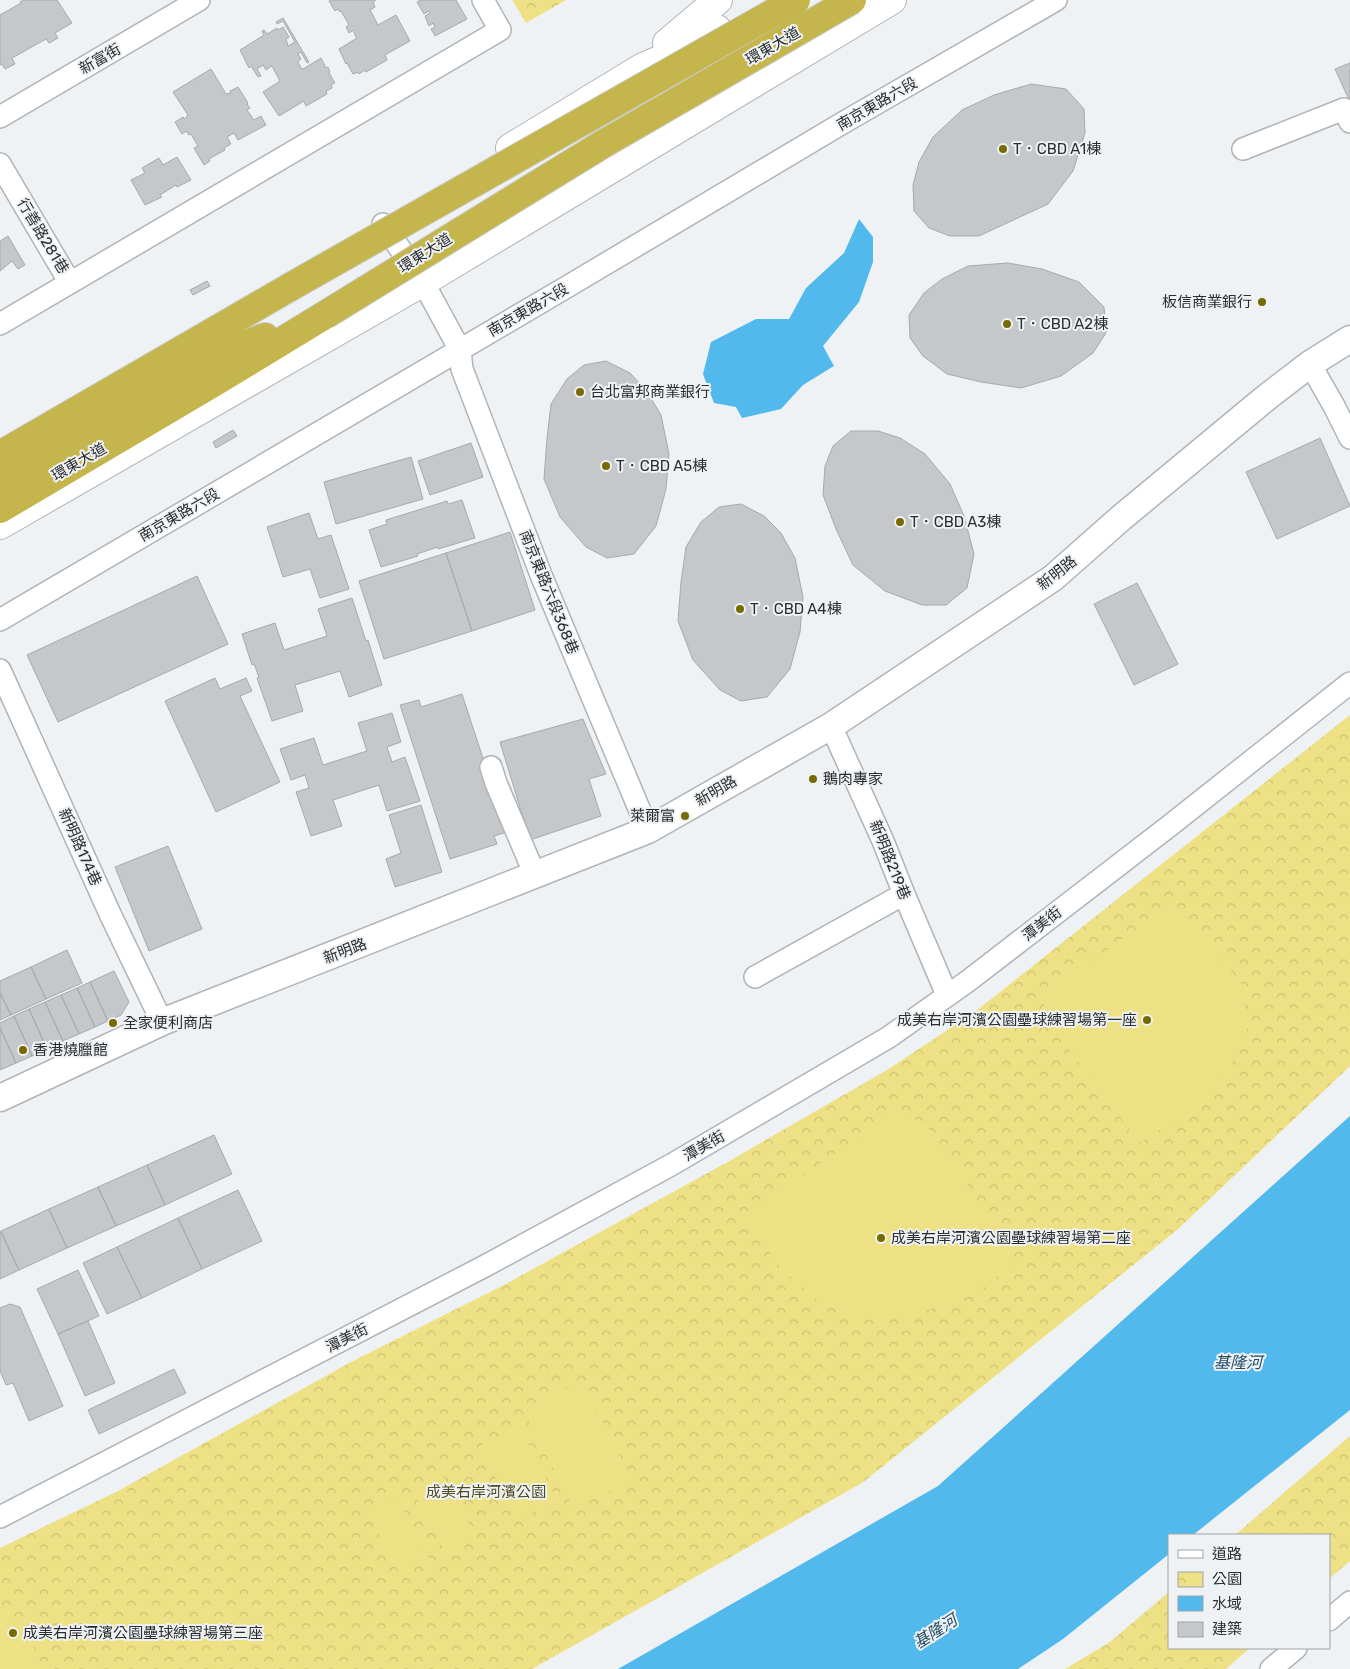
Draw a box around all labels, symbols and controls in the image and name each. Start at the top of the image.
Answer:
street label: 環東大道 [743,23,803,69]
street label: 新富街 [76,40,124,78]
street label: 南京東路六段 [834,74,920,134]
place label: T．CBD A1棟 [1013,140,1101,158]
marker: T．CBD A1棟 [997,143,1009,155]
street label: 行善路281巷 [13,195,73,277]
street label: 環東大道 [395,229,455,277]
street label: 南京東路六段 [485,280,571,340]
place label: 板信商業銀行 [1162,293,1252,311]
marker: 板信商業銀行 [1256,296,1268,308]
place label: T．CBD A2棟 [1017,315,1108,333]
marker: T．CBD A2棟 [1001,318,1013,330]
place label: 台北富邦商業銀行 [590,383,710,401]
marker: 台北富邦商業銀行 [574,386,586,398]
street label: 環東大道 [49,439,109,485]
place label: T．CBD A5棟 [616,457,707,475]
marker: T．CBD A5棟 [600,460,612,472]
street label: 南京東路六段 [136,485,222,545]
place label: T．CBD A3棟 [910,513,1001,531]
marker: T．CBD A3棟 [894,516,906,528]
street label: 南京東路六段368巷 [516,527,582,657]
street label: 新明路 [1034,552,1080,594]
place label: T．CBD A4棟 [750,600,842,618]
marker: T．CBD A4棟 [734,603,746,615]
place label: 鵝肉專家 [823,770,883,788]
street label: 新明路 [692,772,740,810]
marker: 鵝肉專家 [807,773,819,785]
street label: 新明路174巷 [55,805,105,889]
place label: 萊爾富 [630,807,675,825]
marker: 萊爾富 [679,810,691,822]
street label: 新明路219巷 [866,818,914,902]
street label: 潭美街 [1019,903,1065,945]
street label: 新明路 [321,935,369,967]
place label: 成美右岸河濱公園壘球練習場第一座 [897,1011,1137,1029]
place label: 全家便利商店 [123,1014,213,1032]
marker: 成美右岸河濱公園壘球練習場第一座 [1141,1014,1153,1026]
marker: 全家便利商店 [107,1017,119,1029]
place label: 香港燒臘館 [33,1041,108,1059]
marker: 香港燒臘館 [17,1044,29,1056]
street label: 潭美街 [680,1127,728,1165]
place label: 成美右岸河濱公園壘球練習場第二座 [891,1229,1131,1247]
marker: 成美右岸河濱公園壘球練習場第二座 [875,1232,887,1244]
street label: 潭美街 [323,1320,371,1356]
water label: 基隆河 [1214,1353,1265,1372]
park label: 成美右岸河濱公園 [426,1483,546,1501]
legend [1168,1534,1330,1649]
text: 道路 [1212,1545,1242,1563]
text: 公園 [1212,1570,1242,1588]
text: 水域 [1212,1595,1242,1613]
water label: 基隆河 [910,1609,963,1652]
text: 建築 [1212,1620,1242,1638]
place label: 成美右岸河濱公園壘球練習場第三座 [23,1624,263,1642]
marker: 成美右岸河濱公園壘球練習場第三座 [7,1627,19,1639]

